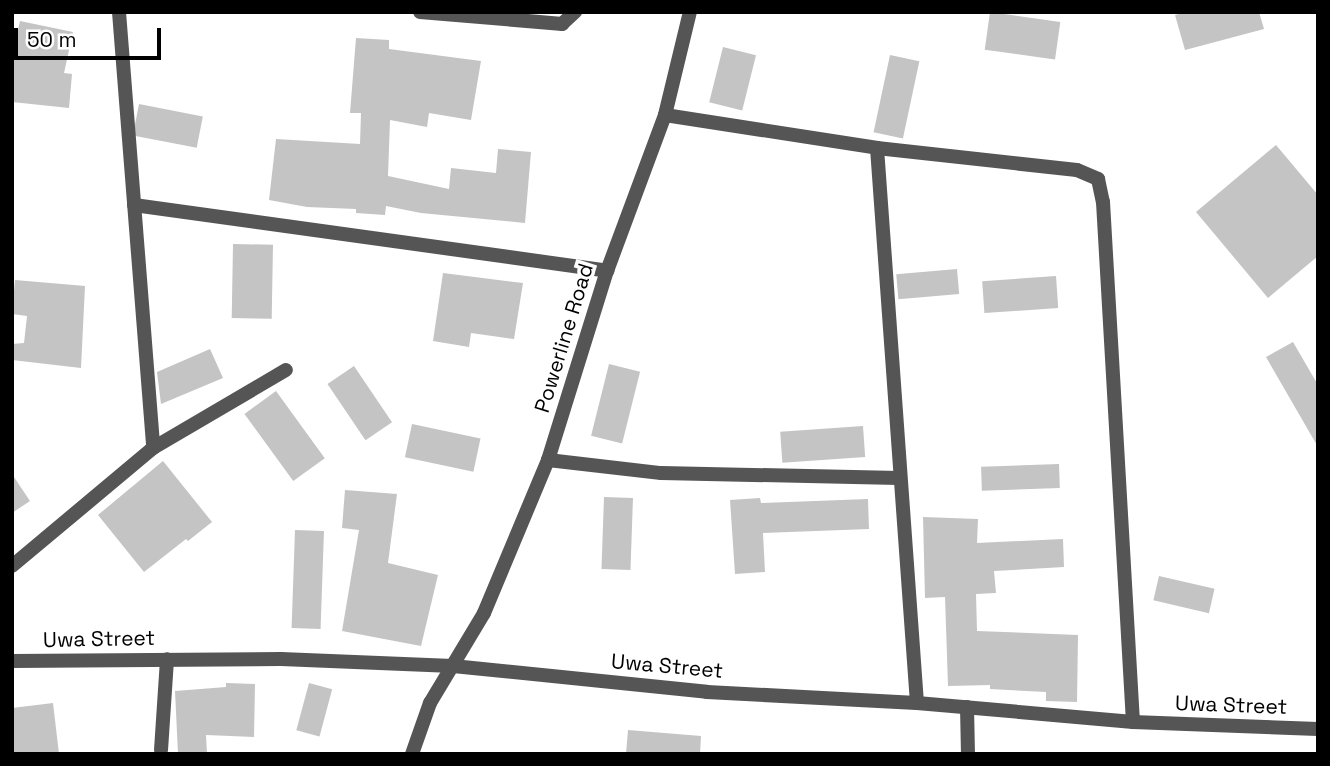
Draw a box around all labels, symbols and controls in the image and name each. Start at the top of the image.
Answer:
scale bar [18,14,164,58]
text: 50 m [27,26,77,53]
street label: Powerline Road [529,260,599,416]
street label: Uwa Street [43,625,155,653]
street label: Uwa Street [610,649,724,683]
street label: Uwa Street [1174,690,1288,720]

